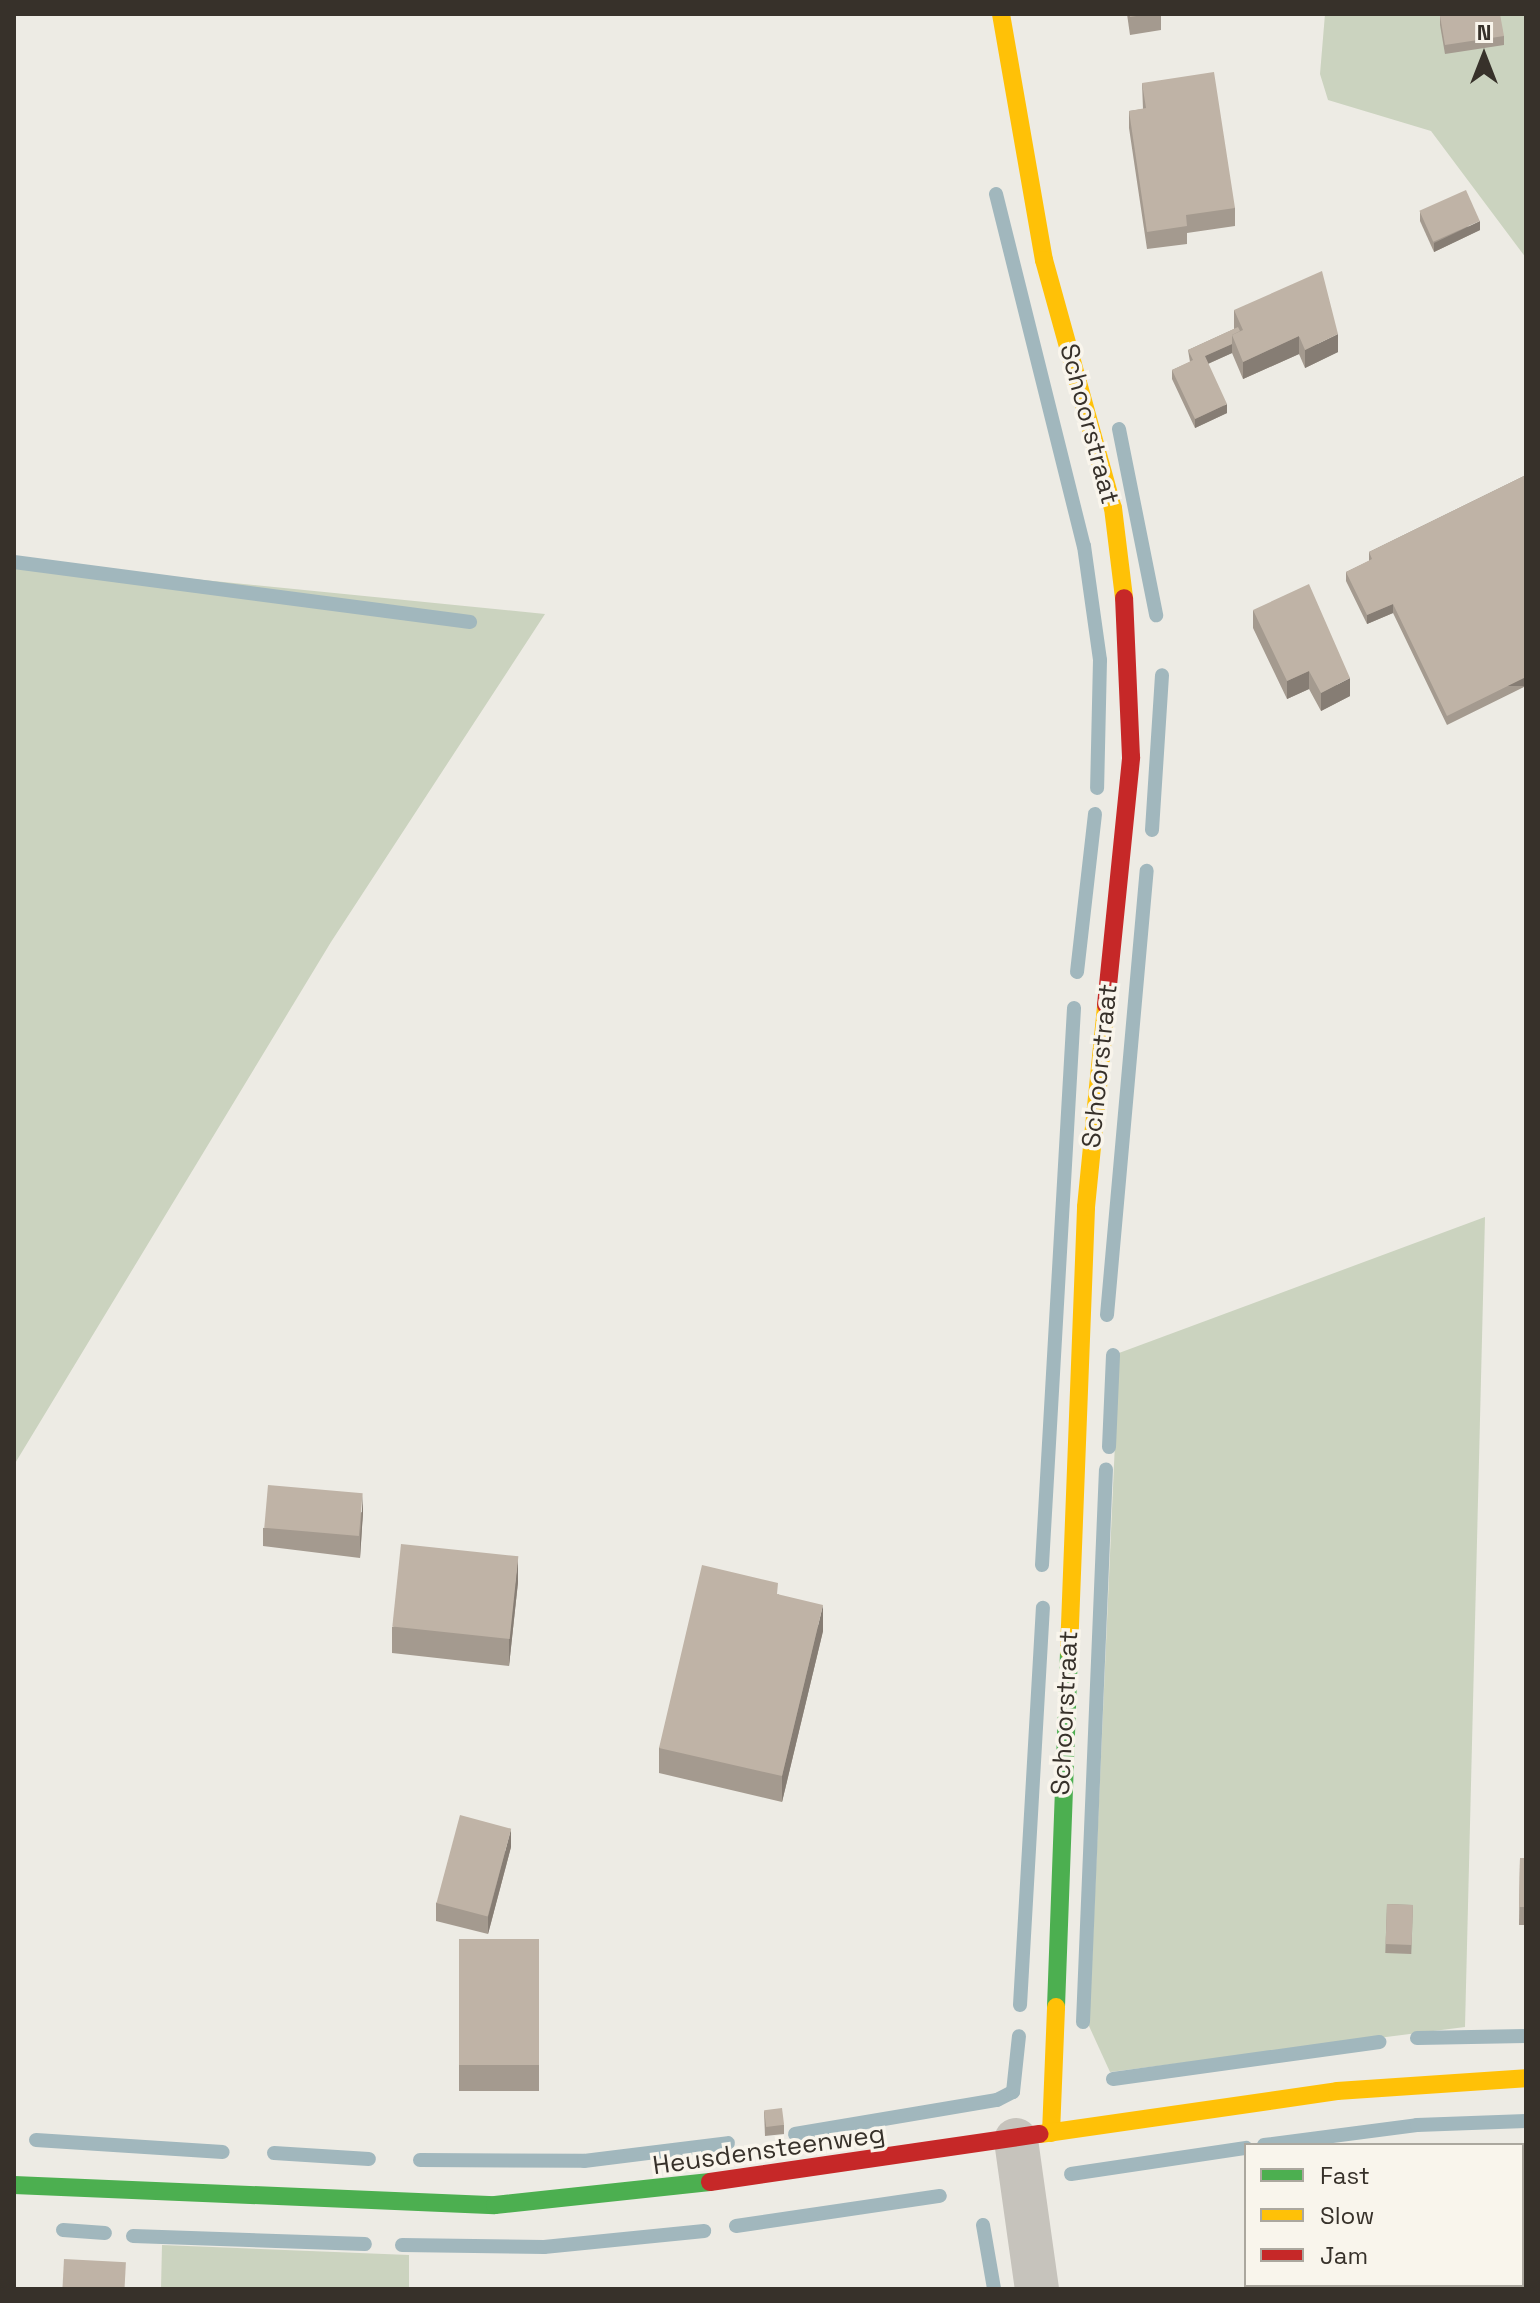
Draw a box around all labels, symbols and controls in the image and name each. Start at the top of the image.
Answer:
north arrow [1444,16,1524,96]
text: N [1477,18,1491,46]
street label: Schoorstraat [1053,340,1125,508]
street label: Schoorstraat [1076,982,1124,1150]
street label: Schoorstraat [1045,1630,1085,1796]
street label: Heusdensteenweg [651,2118,887,2182]
legend [1244,2143,1524,2287]
text: Fast [1320,2160,1370,2191]
text: Slow [1320,2200,1374,2231]
text: Jam [1320,2240,1368,2271]

